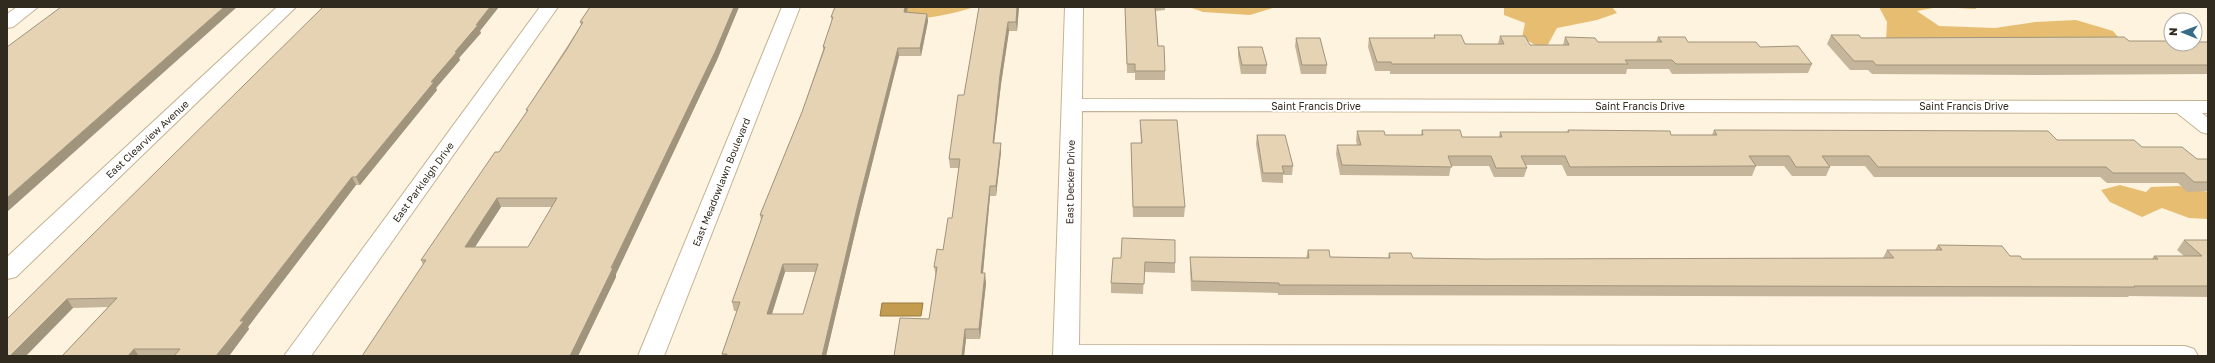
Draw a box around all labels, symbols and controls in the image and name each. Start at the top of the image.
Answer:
north arrow [2163,12,2203,52]
text: N [2166,28,2179,36]
street label: East Clearview Avenue [103,97,191,181]
street label: Saint Francis Drive [1271,100,1361,112]
street label: Saint Francis Drive [1595,100,1685,112]
street label: Saint Francis Drive [1919,100,2009,112]
street label: East Meadowlawn Boulevard [690,116,752,248]
street label: East Parkleigh Drive [390,139,456,224]
street label: East Decker Drive [1063,140,1077,224]

